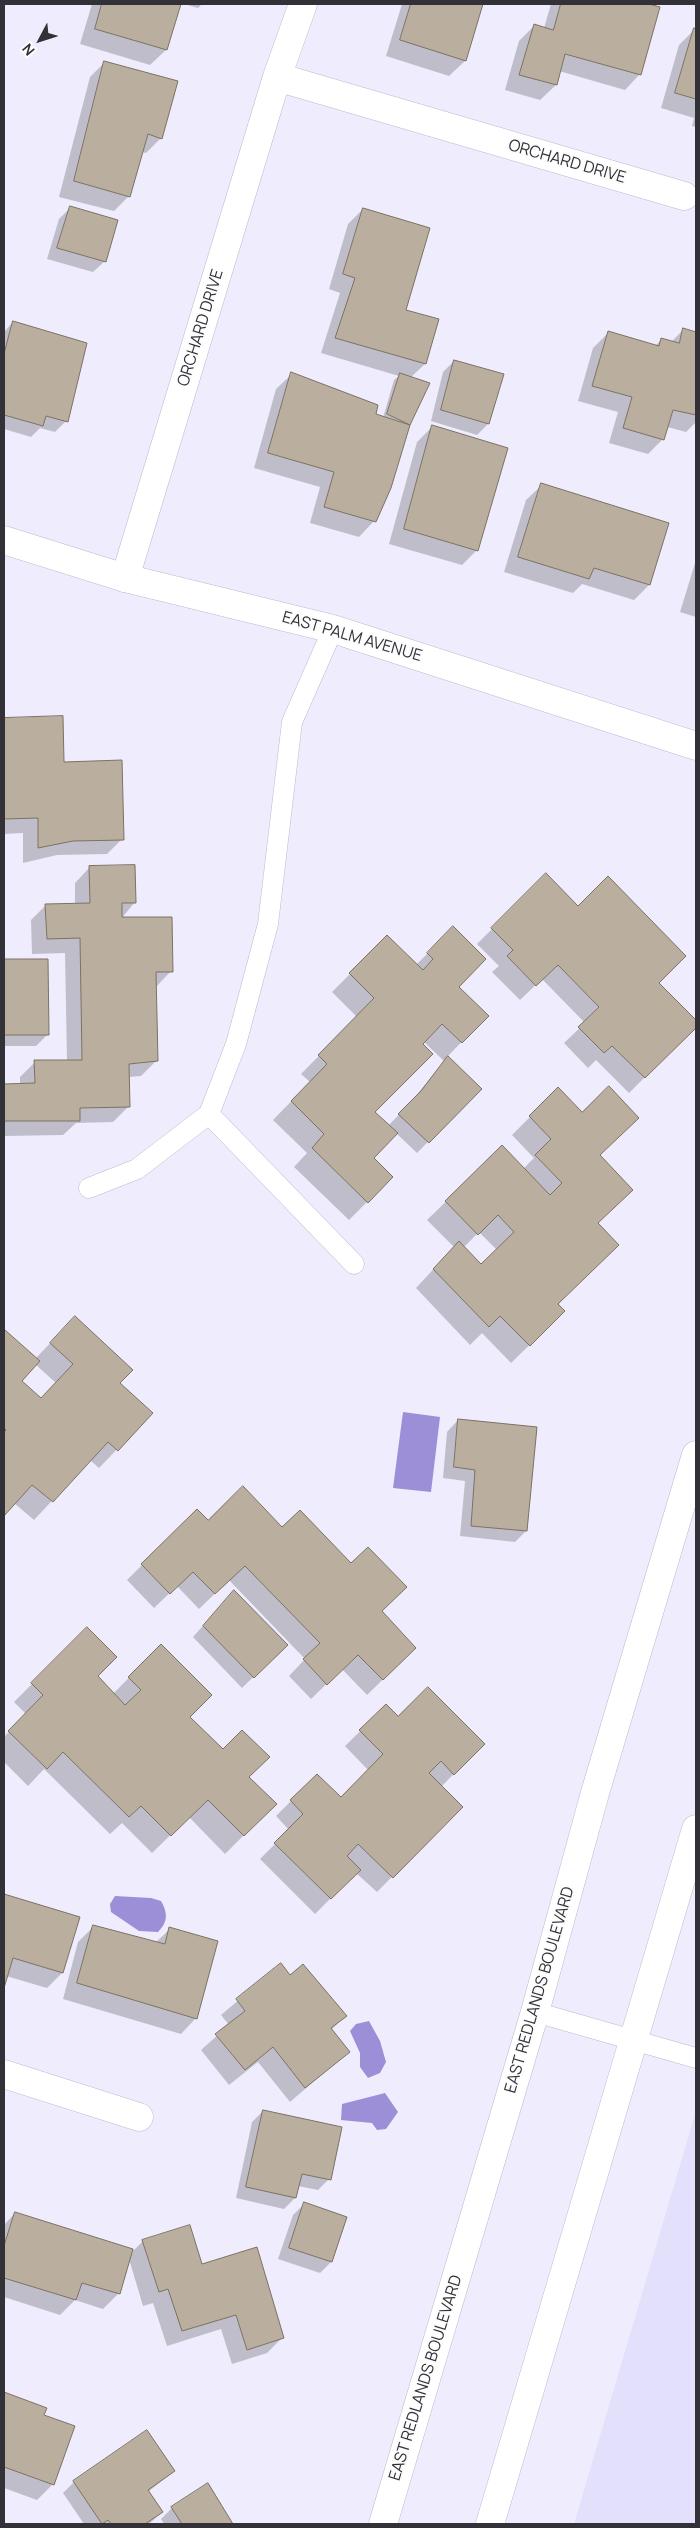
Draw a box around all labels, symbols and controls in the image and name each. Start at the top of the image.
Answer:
north arrow [15,15,65,65]
text: N [18,40,39,60]
street label: ORCHARD DRIVE [506,136,628,188]
street label: ORCHARD DRIVE [174,267,228,389]
street label: EAST PALM AVENUE [280,608,424,666]
street label: EAST REDLANDS BOULEVARD [501,1885,579,2095]
street label: EAST REDLANDS BOULEVARD [386,2273,466,2483]

